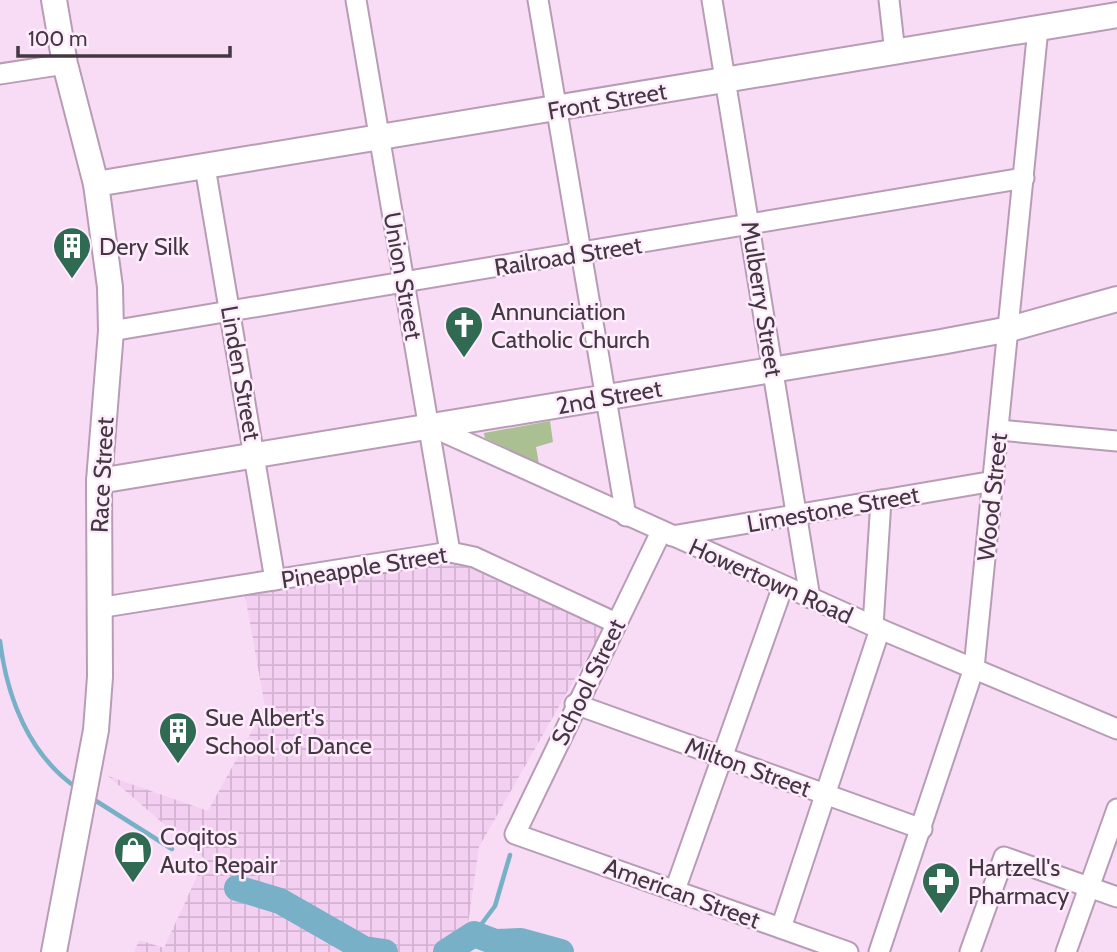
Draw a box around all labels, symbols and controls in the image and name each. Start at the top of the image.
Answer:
scale bar [18,14,229,58]
text: 100 m [28,26,87,51]
street label: Front Street [545,76,669,126]
street label: Union Street [378,210,428,342]
street label: Mulberry Street [735,219,789,379]
building icon: Dery Silk [51,225,93,280]
street label: Railroad Street [492,230,644,282]
place label: Dery Silk [99,232,189,261]
place label: Annunciation Catholic Church [491,297,650,354]
street label: Linden Street [215,303,267,443]
church icon: Annunciation Catholic Church [443,304,485,359]
street label: 2nd Street [554,373,664,421]
street label: Race Street [84,416,120,534]
street label: Wood Street [971,432,1013,562]
street label: Limestone Street [745,480,921,538]
street label: Howertown Road [685,532,857,630]
street label: Pineapple Street [279,540,449,594]
street label: School Street [545,614,631,750]
place label: Sue Albert's School of Dance [205,703,372,760]
building icon: Sue Albert's School of Dance [157,710,199,765]
street label: Milton Street [681,731,815,803]
place label: Coqitos Auto Repair [160,822,278,879]
shop icon: Coqitos Auto Repair [112,829,154,884]
street label: American Street [600,851,764,935]
place label: Hartzell's Pharmacy [968,853,1069,910]
pharmacy icon: Hartzell's Pharmacy [920,860,962,915]

